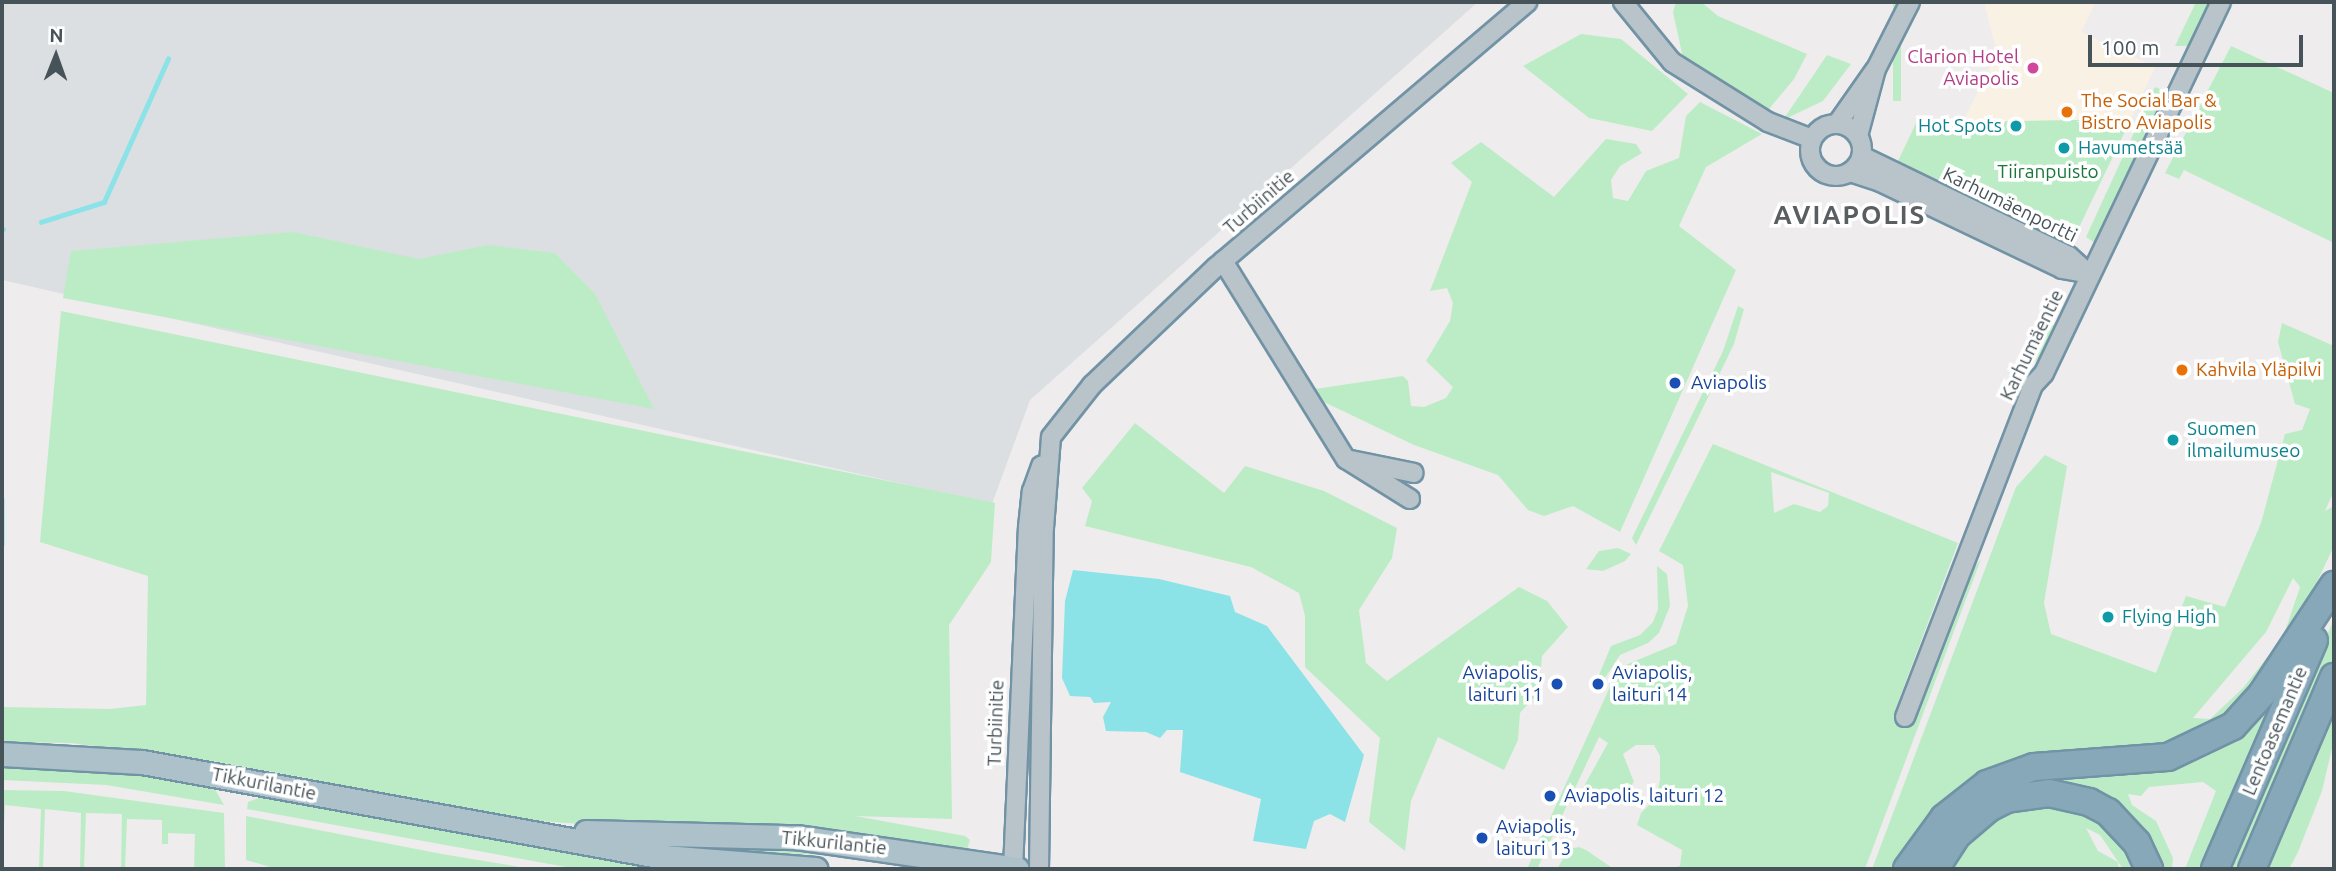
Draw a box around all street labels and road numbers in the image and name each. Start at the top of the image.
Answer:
street label: Karhumäenportti [1939,163,2081,247]
street label: Turbiinitie [1219,165,1299,239]
street label: Karhumäentie [1995,286,2069,404]
street label: Lentoasemantie [2238,663,2312,799]
street label: Turbiinitie [983,679,1009,767]
street label: Tikkurilantie [210,763,318,805]
street label: Tikkurilantie [780,826,888,860]

